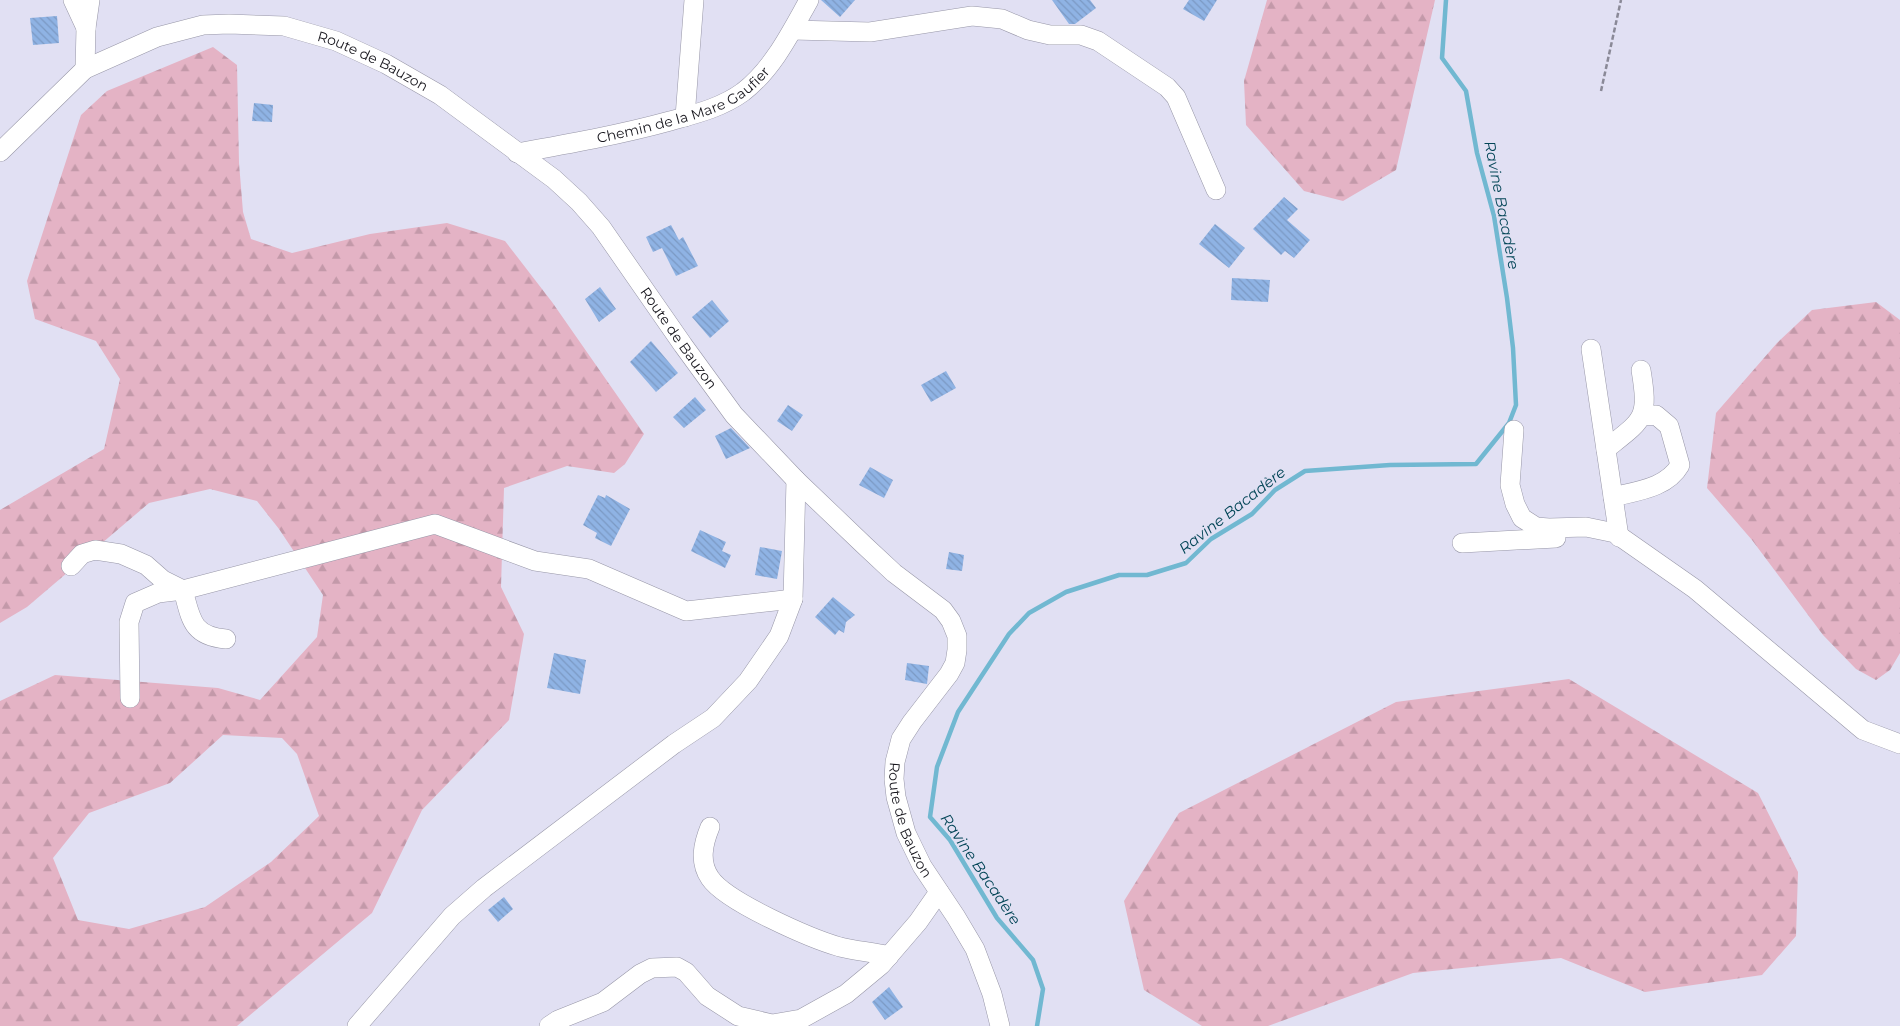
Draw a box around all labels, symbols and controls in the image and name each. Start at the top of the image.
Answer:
street label: Route de Bauzon [315,27,431,95]
street label: Chemin de la Mare Gaufier [595,63,774,147]
water label: Ravine Bacadère [1480,139,1524,271]
street label: Route de Bauzon [636,283,721,393]
water label: Ravine Bacadère [1175,462,1289,558]
street label: Route de Bauzon [885,762,936,881]
water label: Ravine Bacadère [937,810,1025,928]

